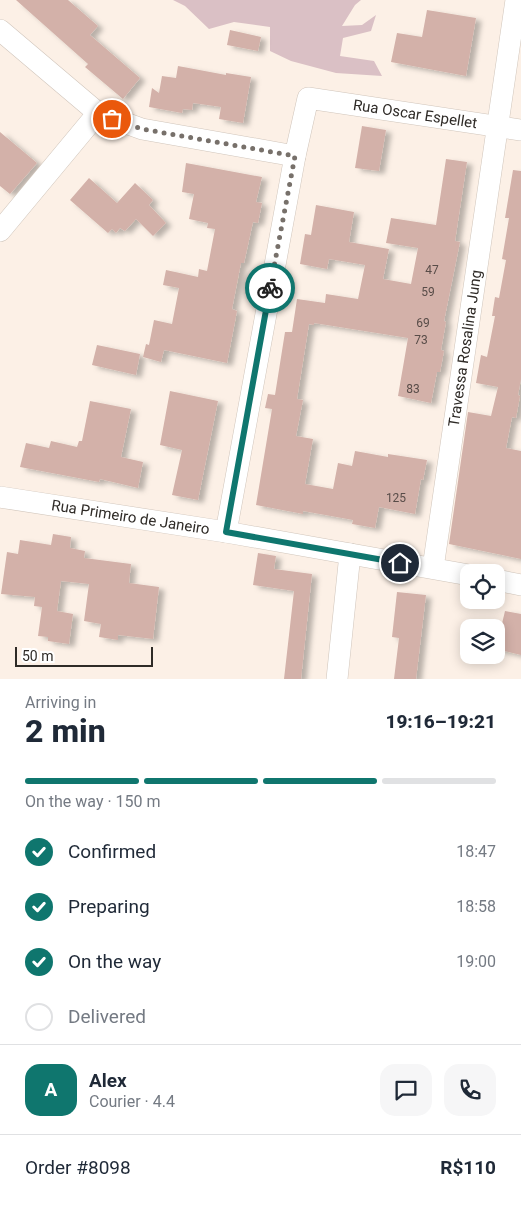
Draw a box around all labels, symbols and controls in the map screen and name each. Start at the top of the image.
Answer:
street label: Rua Oscar Espellet [352,96,478,132]
pin [91,98,133,140]
icon: bag [98,105,126,133]
courier [245,263,295,313]
house number: 47 [425,263,439,277]
street label: Travessa Rosalina Jung [445,269,485,428]
icon: bike [256,274,284,302]
house number: 59 [421,285,435,299]
house number: 69 [416,316,430,330]
house number: 73 [414,333,428,347]
house number: 83 [406,382,420,396]
house number: 125 [386,491,406,505]
street label: Rua Primeiro de Janeiro [50,496,211,538]
pin [379,542,421,584]
icon: home [386,549,414,577]
map controls [460,564,505,664]
button: locate [460,564,505,609]
button: layers [460,619,505,664]
scale bar [15,644,152,667]
text: 50 m [22,648,54,664]
text: Arriving in [25,693,96,712]
text: 19:16–19:21 [385,710,496,733]
text: 2 min [25,712,106,750]
text: On the way · 150 m [25,792,161,811]
icon: check [25,838,53,866]
text: Confirmed [68,840,156,863]
text: 18:47 [456,842,496,861]
icon: check [25,893,53,921]
text: Preparing [68,895,150,918]
text: 18:58 [456,897,496,916]
icon: check [25,948,53,976]
text: On the way [68,950,161,973]
text: 19:00 [456,952,496,971]
text: Delivered [68,1005,146,1028]
button: chat [380,1064,432,1116]
button: phone [444,1064,496,1116]
text: Alex [89,1069,127,1092]
text: A [45,1078,57,1101]
text: Courier · 4.4 [89,1092,175,1111]
text: Order #8098 [25,1156,131,1179]
text: R$110 [440,1156,496,1179]

